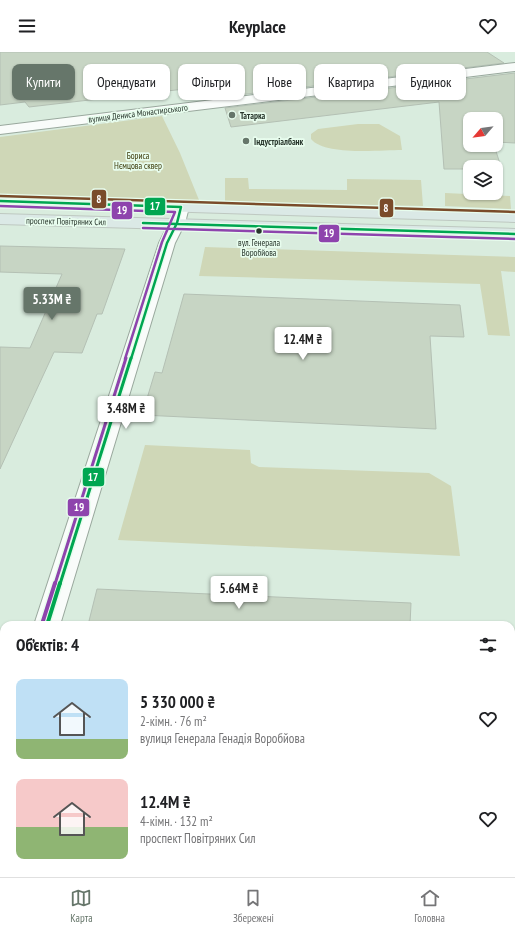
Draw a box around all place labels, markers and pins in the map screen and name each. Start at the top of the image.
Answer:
marker: Татарка [227,110,237,120]
place label: Татарка [240,110,266,121]
marker: Індустріалбанк [241,136,251,146]
place label: Індустріалбанк [254,136,304,147]
marker: вул. Генерала Воробйова [254,226,264,236]
place label: вул. Генерала Воробйова [238,237,280,258]
pin: 5.33M ₴ [15,287,89,321]
pin: 12.4M ₴ [266,327,340,361]
pin: 3.48M ₴ [89,396,163,430]
pin: 5.64M ₴ [202,576,276,610]

